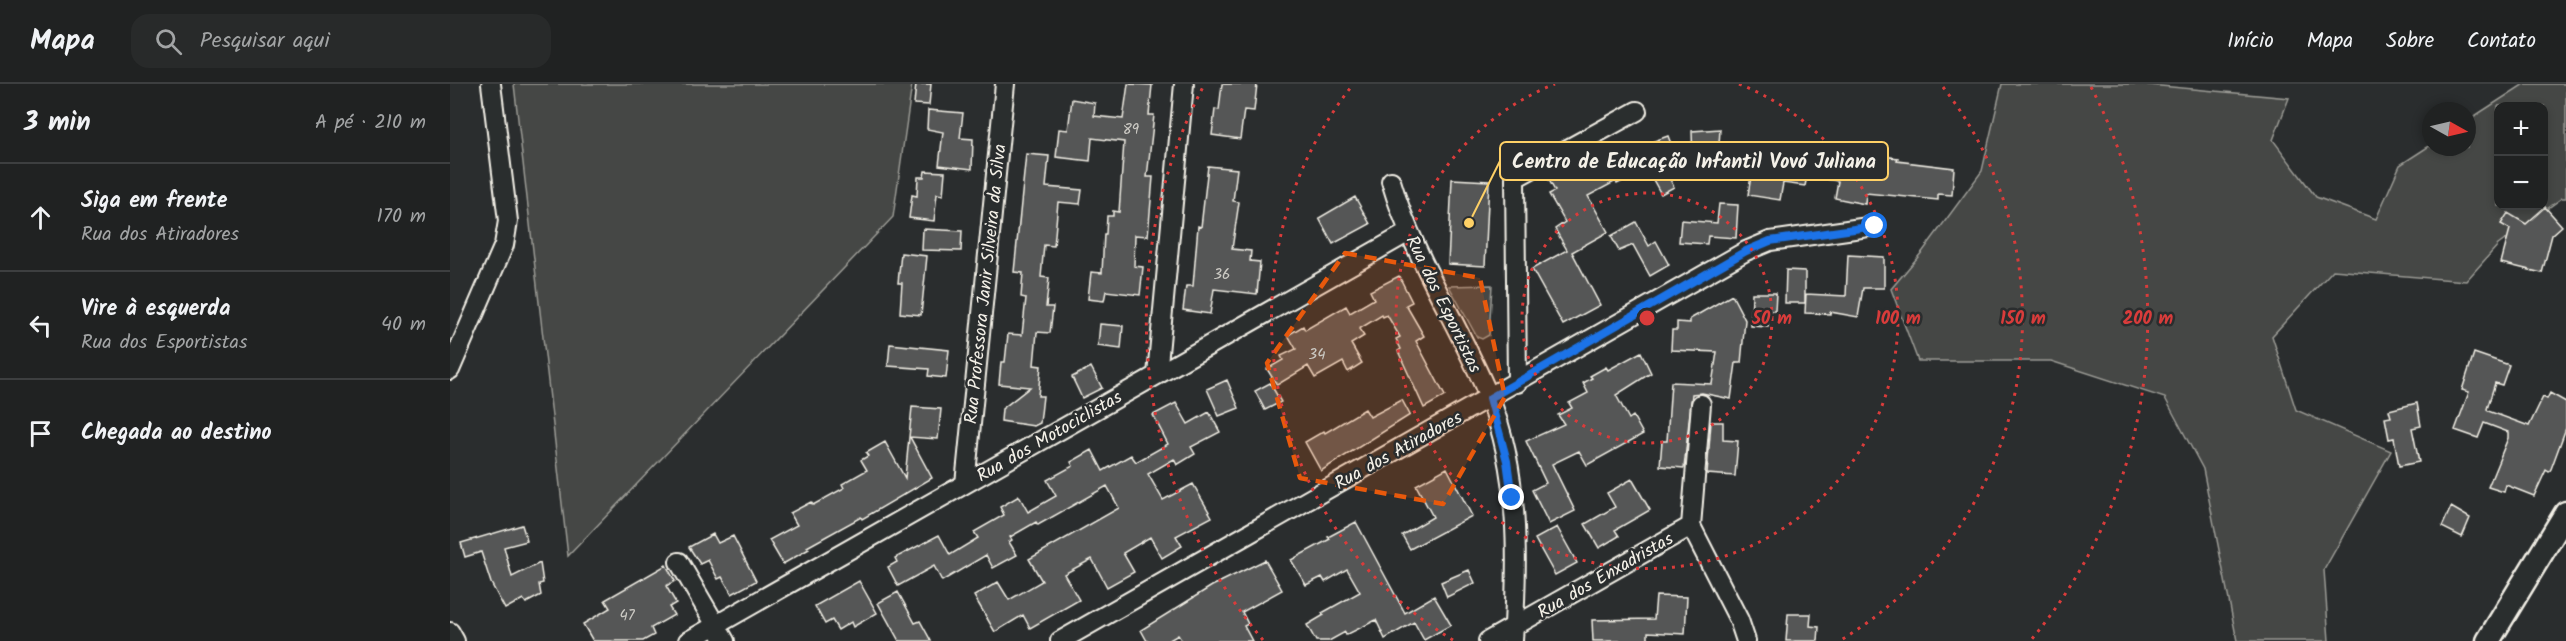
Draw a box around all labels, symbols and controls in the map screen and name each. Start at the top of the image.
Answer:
search box [131,14,551,68]
text: Mapa [30,19,95,64]
text: Pesquisar aqui [200,24,330,59]
icon: search [152,25,185,58]
text: Início [2227,25,2274,58]
text: Mapa [2307,25,2353,58]
text: Sobre [2386,25,2434,58]
text: Contato [2467,25,2536,58]
text: 3 min [24,102,91,144]
north arrow [2422,102,2476,156]
map controls [2494,102,2548,210]
button: + [2494,102,2548,156]
text: A pé · 210 m [315,107,426,139]
house number: 89 [1123,118,1140,142]
callout: Centro de Educação Infantil Vovó Juliana [1500,142,1888,180]
street label: Rua Professora Janir Silveira da Silva [957,143,1016,426]
text: Centro de Educação Infantil Vovó Juliana [1512,147,1876,179]
button: − [2494,156,2548,210]
text: Siga em frente [81,184,227,219]
icon: ahead [24,201,57,234]
text: 170 m [377,201,426,233]
route start [1861,212,1887,238]
text: Rua dos Atiradores [81,219,239,251]
street label: Rua dos Esportistas [1397,231,1489,379]
house number: 36 [1214,263,1230,287]
text: Vire à esquerda [81,292,230,327]
text: 50 m [1751,305,1792,334]
text: 100 m [1875,305,1921,334]
text: 150 m [2000,305,2046,334]
text: 200 m [2123,305,2174,334]
centre of rings [1637,308,1657,328]
icon: left [24,309,57,342]
text: 40 m [381,309,426,341]
text: Rua dos Esportistas [81,327,247,359]
house number: 34 [1309,343,1325,367]
street label: Rua dos Motociclistas [971,384,1128,491]
street label: Rua dos Atiradores [1329,404,1468,498]
text: Chegada ao destino [81,416,272,451]
icon: arrive [24,417,57,450]
route end [1498,484,1524,510]
street label: Rua dos Enxadristas [1532,525,1680,627]
house number: 47 [619,604,636,628]

